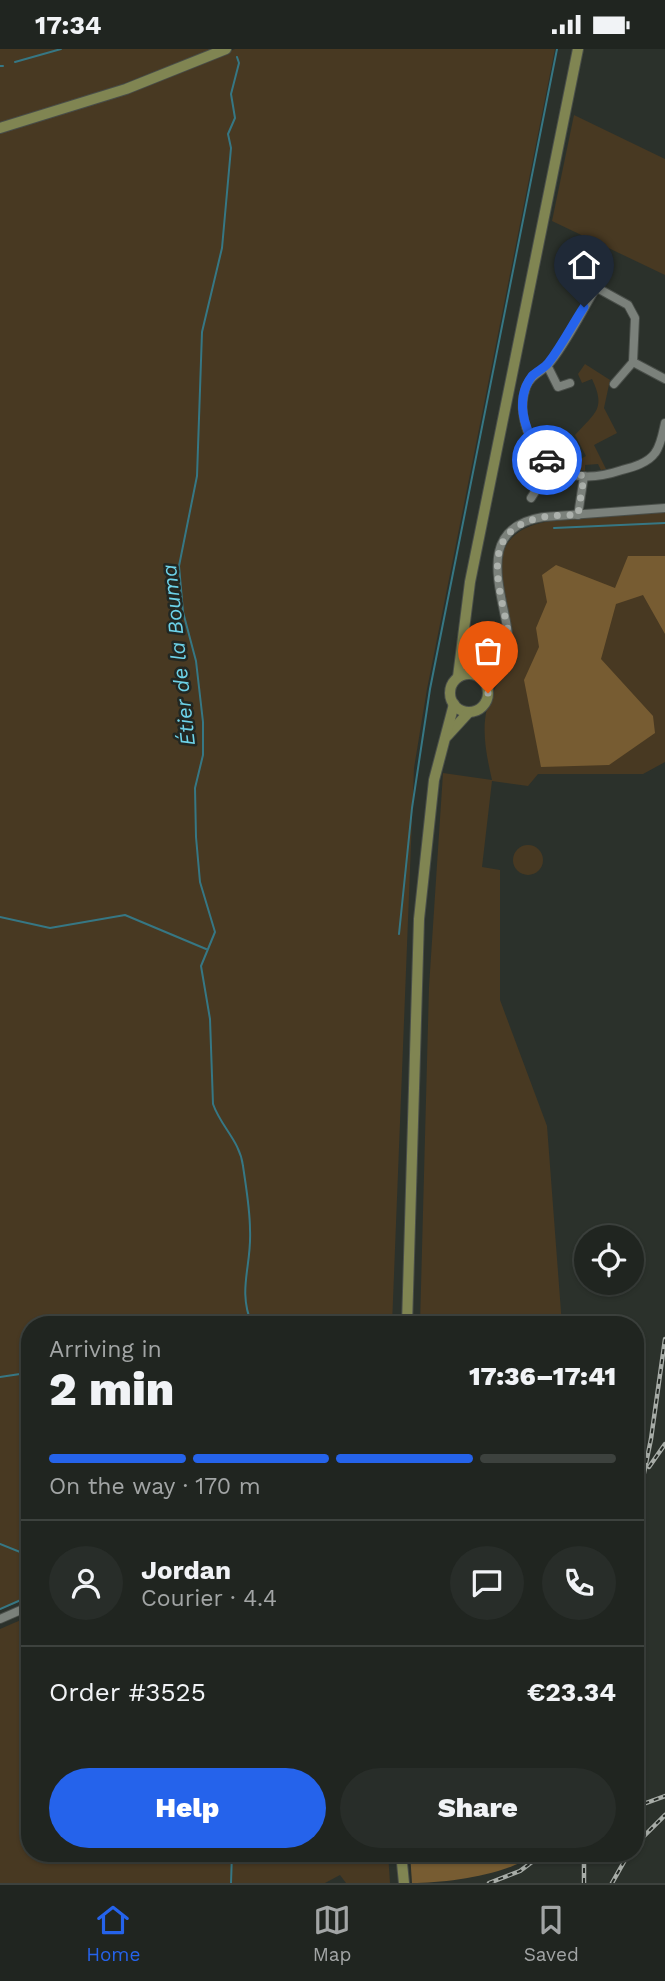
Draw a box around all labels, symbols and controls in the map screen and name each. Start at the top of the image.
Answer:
text: 17:34 [35,10,102,40]
pin [554,235,614,307]
icon: home [565,246,603,284]
courier [512,425,582,495]
icon: car [528,441,566,479]
water label: Étier de la Bouma [156,563,200,747]
pin [458,621,518,693]
icon: bag [469,632,507,670]
map controls [574,1225,644,1295]
button: locate [574,1225,644,1295]
text: Arriving in [49,1336,162,1363]
text: 17:36–17:41 [469,1361,616,1391]
text: 2 min [49,1362,174,1416]
text: On the way · 170 m [49,1473,261,1500]
button: person [49,1546,123,1620]
button: chat [450,1546,524,1620]
button: phone [542,1546,616,1620]
text: Jordan [141,1555,231,1585]
text: Courier · 4.4 [141,1585,277,1612]
text: Order #3525 [49,1677,206,1707]
text: €23.34 [527,1677,616,1707]
button: Help [49,1768,326,1848]
button: Share [340,1768,616,1848]
tab: Home [86,1901,140,1966]
tab: Map [313,1901,351,1966]
tab: Saved [524,1901,579,1966]

